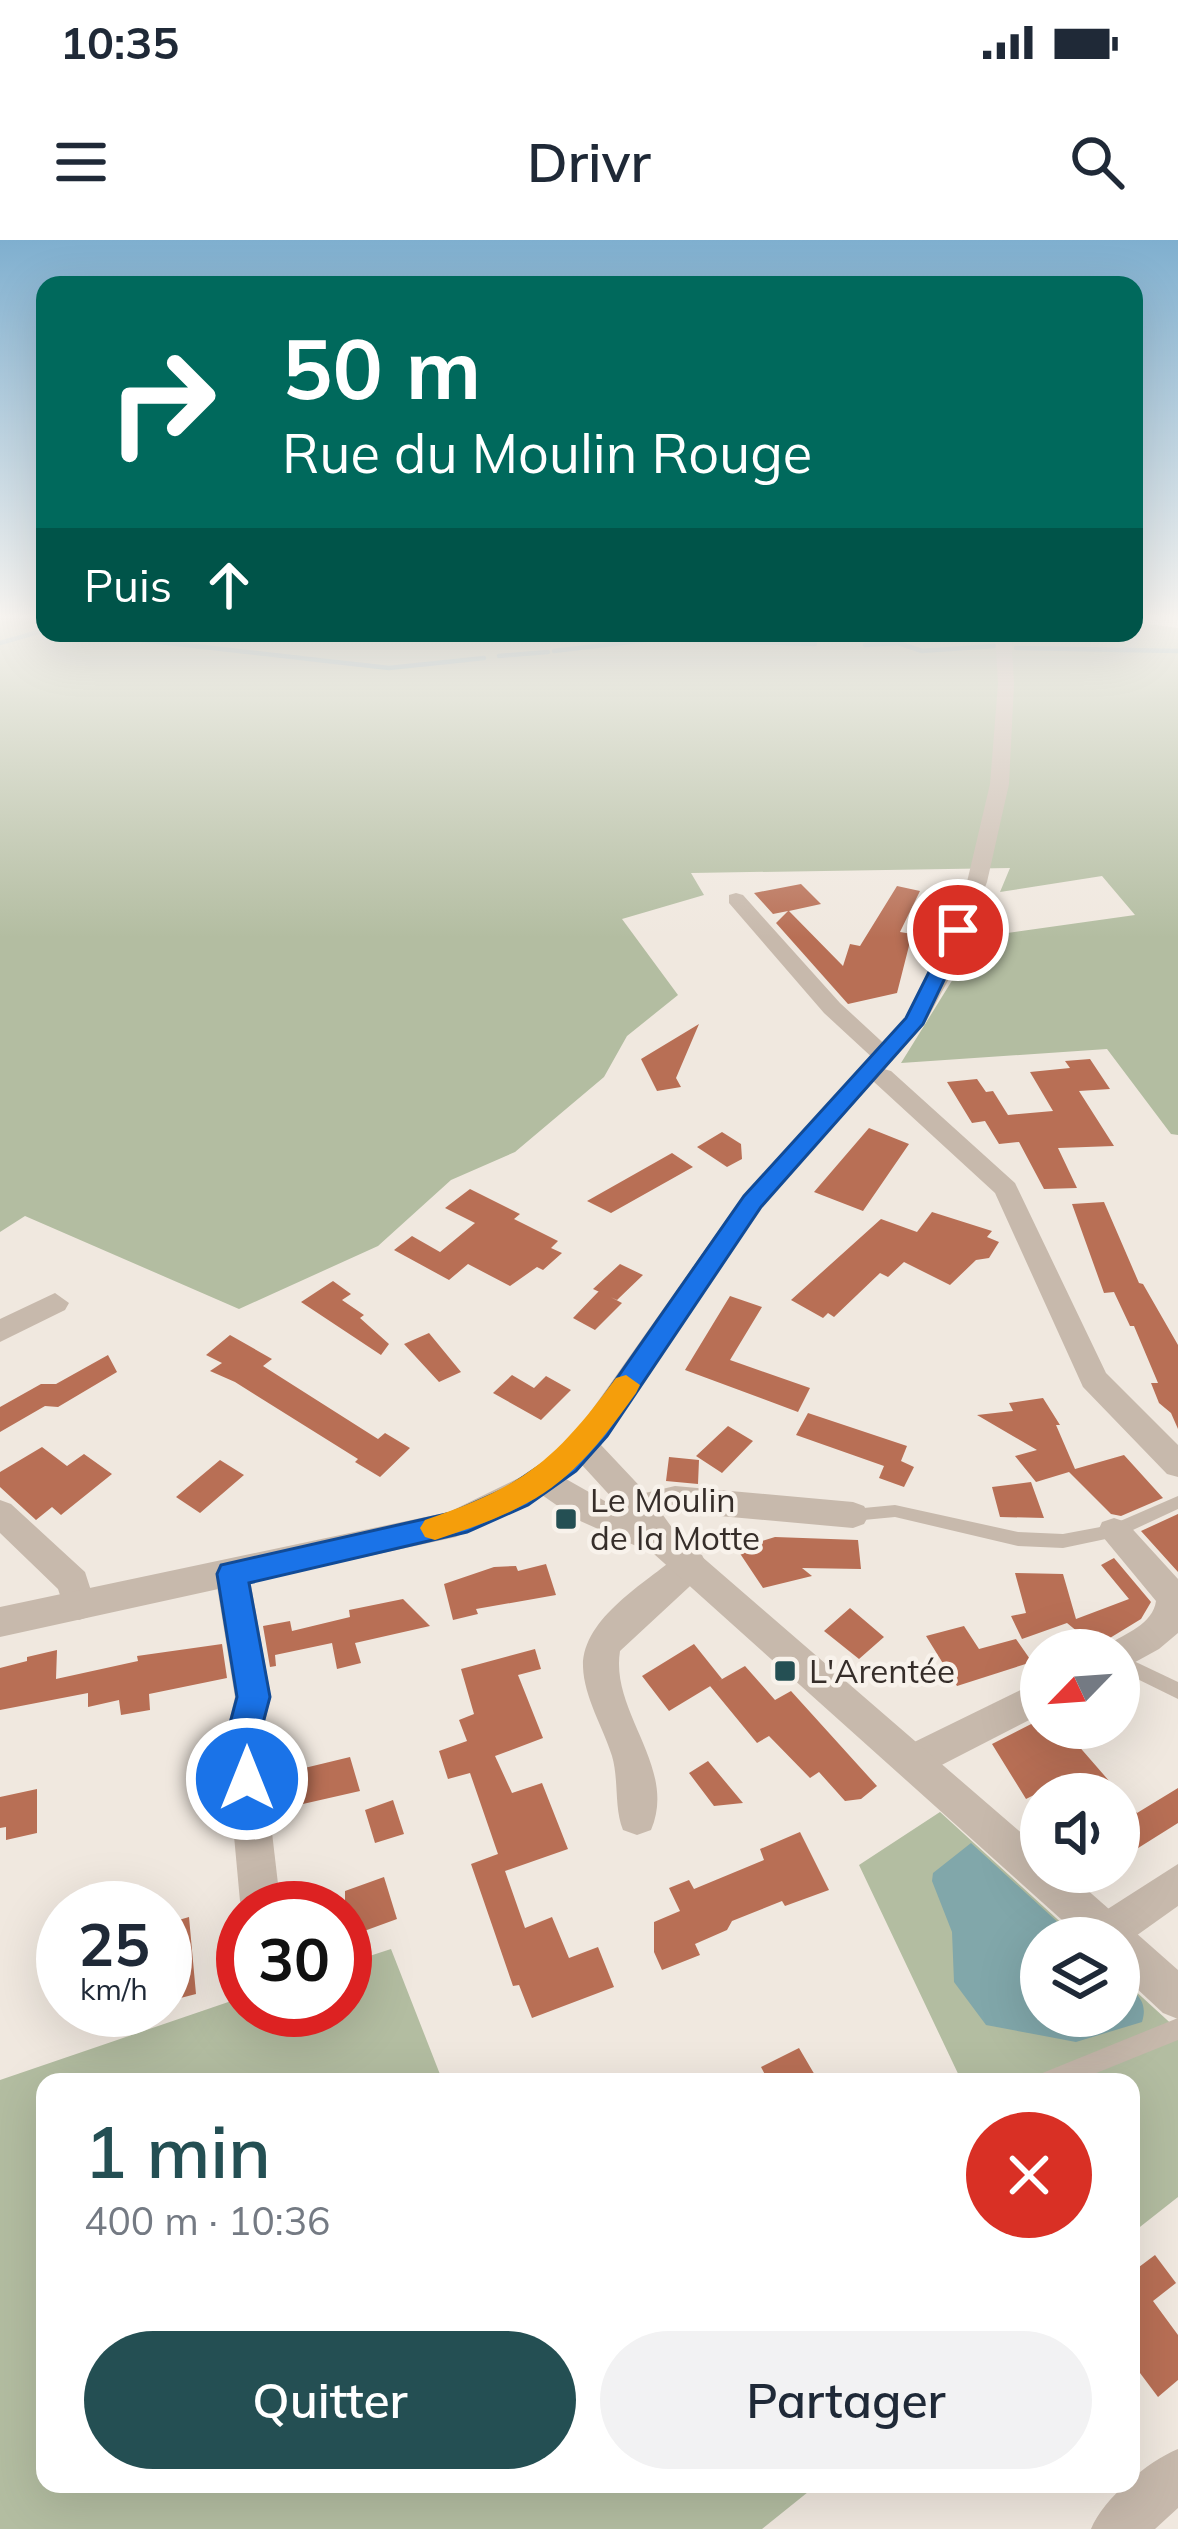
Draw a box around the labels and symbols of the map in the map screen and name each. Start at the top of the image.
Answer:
pin [907,879,1009,981]
place label: Le Moulin de la Motte [590,1479,760,1558]
marker: Le Moulin de la Motte [553,1506,579,1532]
north arrow [1020,1629,1140,1749]
place label: L'Arentée [809,1650,955,1691]
marker: L'Arentée [772,1658,798,1684]
position arrow [184,1716,310,1842]
speed limit sign: 30 [216,1881,372,2037]

